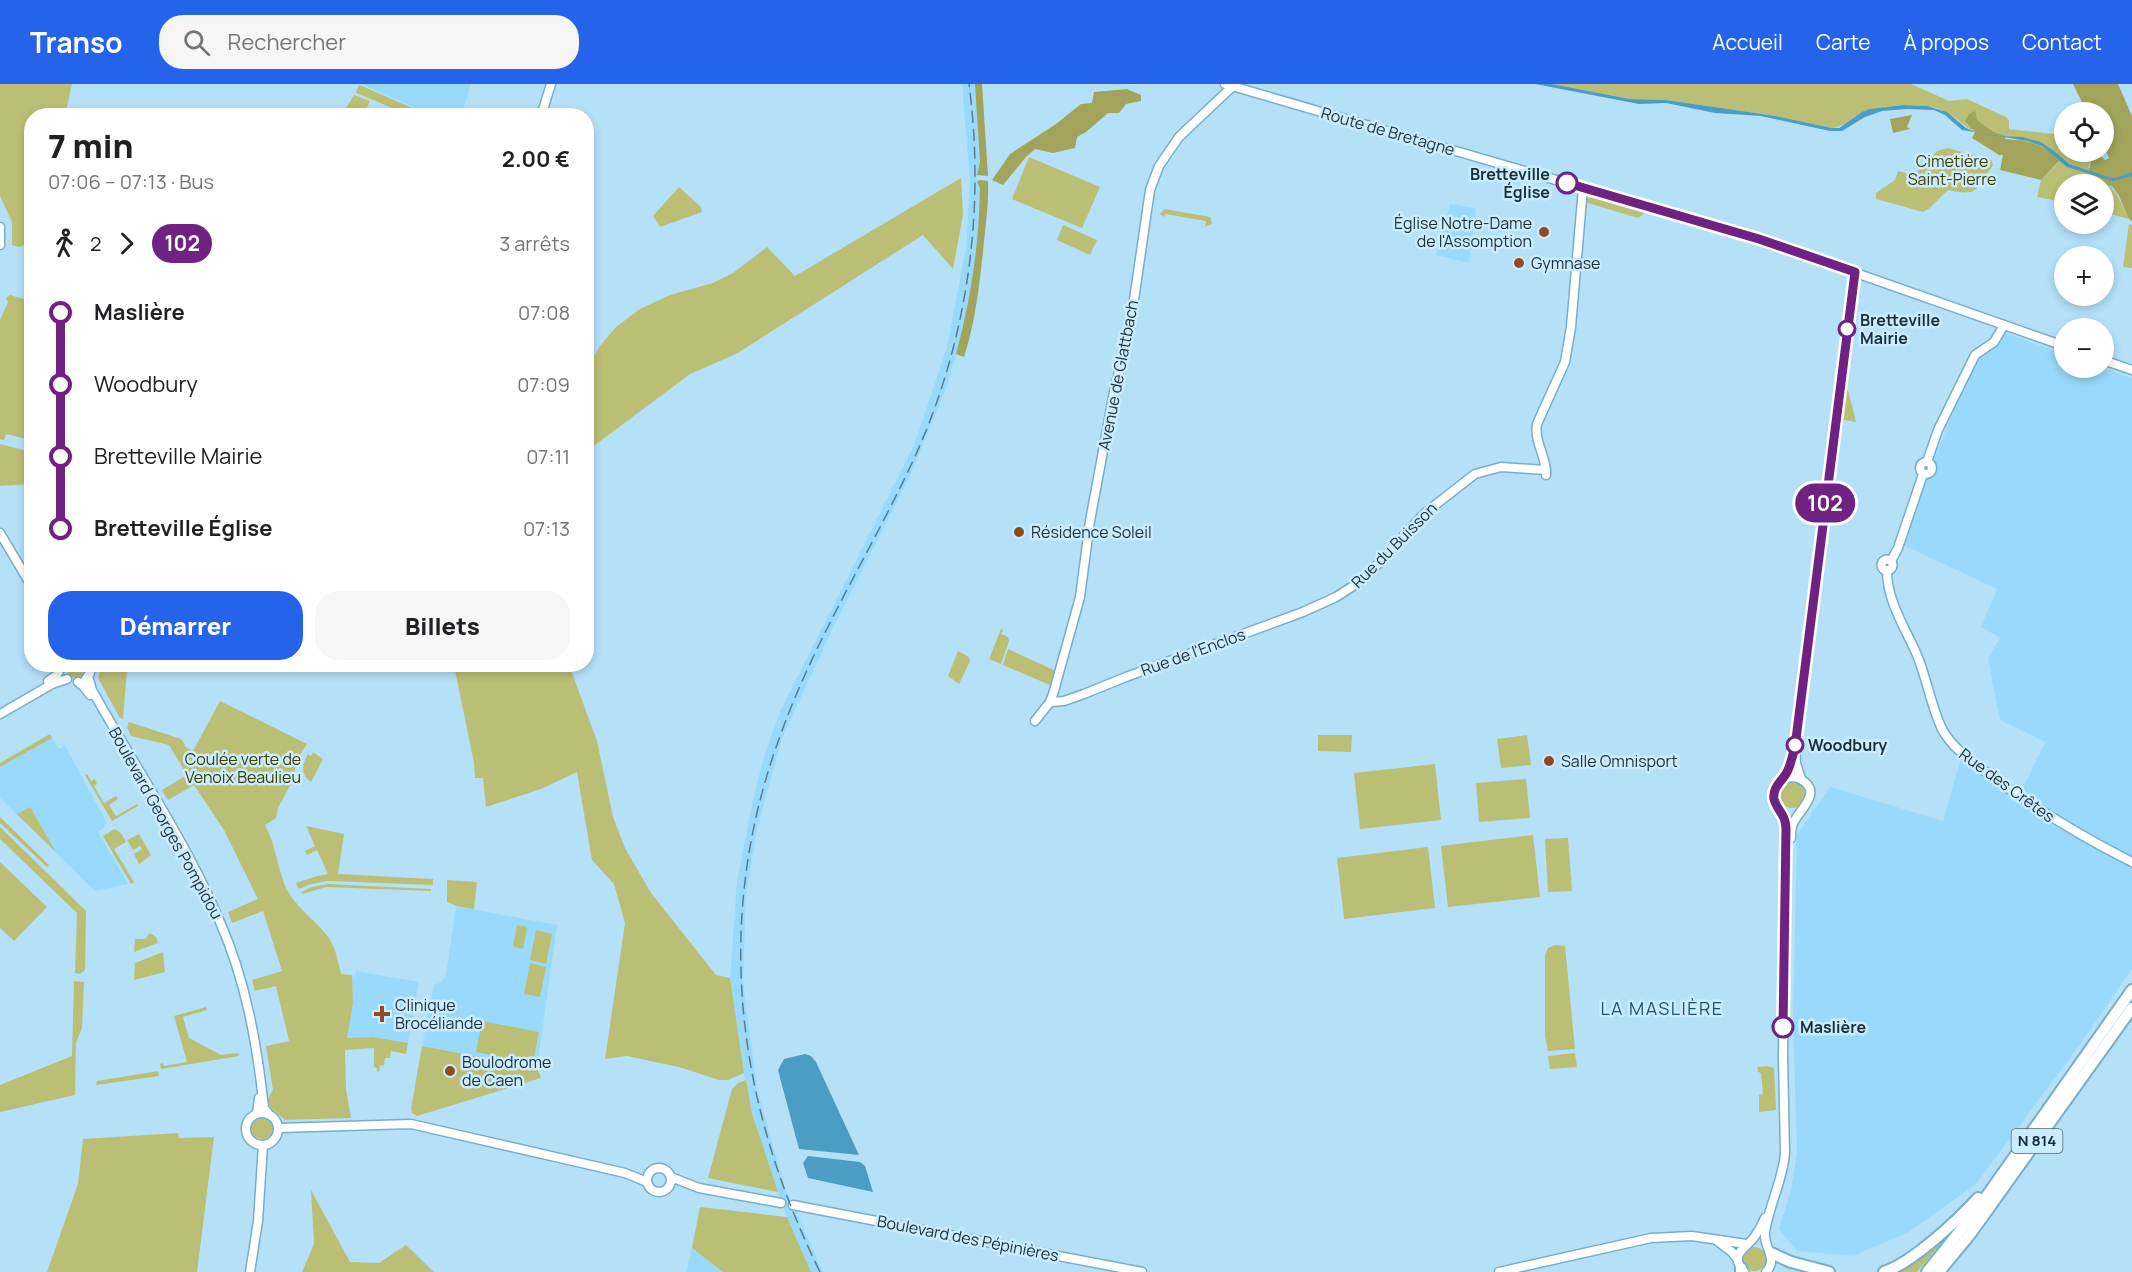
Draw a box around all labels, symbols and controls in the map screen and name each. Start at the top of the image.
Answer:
search box [159,15,579,69]
text: Transo [30,23,123,61]
icon: search [180,26,213,59]
text: Rechercher [228,27,346,57]
text: Accueil [1712,28,1783,56]
text: Carte [1816,28,1870,56]
text: À propos [1903,28,1989,56]
text: Contact [2022,28,2102,56]
street label: Route de Bretagne [1319,101,1457,161]
map controls [2054,102,2114,378]
button: locate [2054,102,2114,162]
text: 7 min [48,123,134,168]
text: 2.00 € [502,144,570,174]
park label: Cimetière Saint-Pierre [1908,150,1996,190]
place label: Bretteville Église [1470,163,1550,203]
text: 07:06 – 07:13 · Bus [48,168,214,195]
marker: Bretteville Église [1556,172,1578,194]
button: layers [2054,174,2114,234]
place label: Église Notre-Dame de l'Assomption [1394,212,1532,252]
marker: Église Notre-Dame de l'Assomption [1537,225,1551,239]
icon: walk [48,227,81,260]
icon: forward [110,227,143,260]
text: 102 [164,229,200,257]
text: 2 [90,230,101,257]
text: 3 arrêts [499,230,570,257]
button: + [2054,246,2114,306]
place label: Gymnase [1531,252,1600,274]
marker: Gymnase [1512,256,1526,270]
text: Maslière [94,297,185,327]
street label: Avenue de Glattbach [1093,298,1143,452]
text: 07:08 [518,299,570,326]
place label: Bretteville Mairie [1860,309,1940,349]
button: − [2054,318,2114,378]
marker: Bretteville Mairie [1838,320,1856,338]
text: Woodbury [94,369,198,399]
text: 07:09 [517,371,570,398]
text: Bretteville Mairie [94,441,262,471]
text: 07:11 [526,443,570,470]
line badge: 102 [1790,484,1860,522]
text: 102 [1807,489,1843,517]
street label: Rue du Buisson [1346,497,1442,593]
text: Bretteville Église [94,513,272,543]
text: 07:13 [523,515,570,542]
place label: Résidence Soleil [1031,521,1152,543]
marker: Résidence Soleil [1012,525,1026,539]
button: Démarrer [48,591,303,660]
button: Billets [315,591,570,660]
street label: Rue de l'Enclos [1138,623,1248,681]
street label: Boulevard Georges Pompidou [104,723,228,923]
place label: Woodbury [1808,734,1887,756]
marker: Woodbury [1786,736,1804,754]
street label: Rue des Crêtes [1955,743,2059,827]
park label: Coulée verte de Venoix Beaulieu [185,748,301,788]
place label: Salle Omnisport [1561,750,1678,772]
marker: Salle Omnisport [1542,754,1556,768]
place label: Clinique Brocéliande [395,994,483,1034]
district label: LA MASLIÈRE [1600,996,1724,1020]
marker: Clinique Brocéliande [373,1005,391,1023]
marker: Maslière [1772,1016,1794,1038]
place label: Maslière [1800,1016,1866,1038]
place label: Boulodrome de Caen [462,1051,551,1091]
marker: Boulodrome de Caen [443,1064,457,1078]
road number: N 814 [2012,1129,2062,1153]
street label: Boulevard des Pépinières [875,1210,1061,1266]

